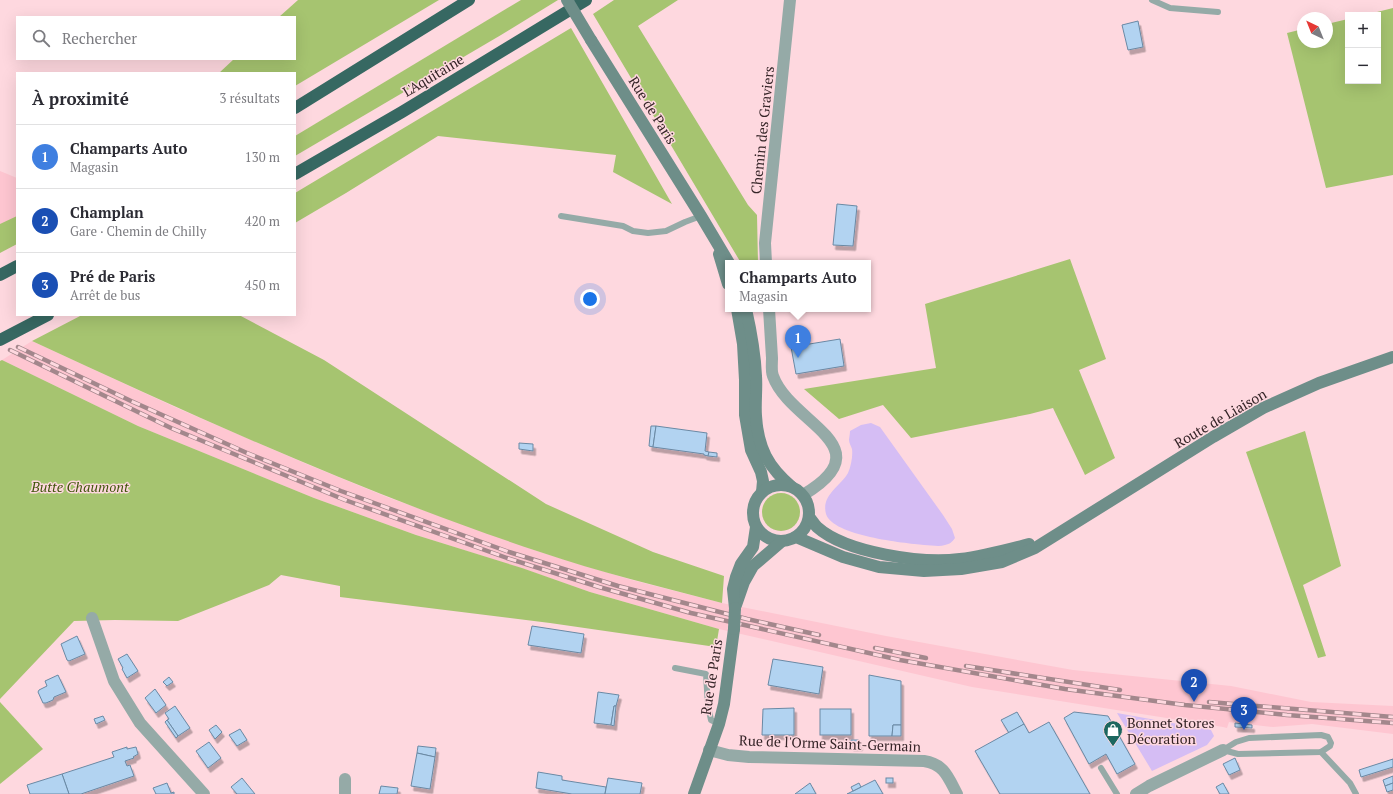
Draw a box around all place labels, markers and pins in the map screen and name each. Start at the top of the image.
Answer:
pin: 1 [785,325,811,358]
pin: 2 [1181,669,1207,702]
pin: 3 [1231,697,1257,730]
place label: Bonnet Stores Décoration [1127,713,1215,748]
shop icon: Bonnet Stores Décoration [1102,719,1124,747]

